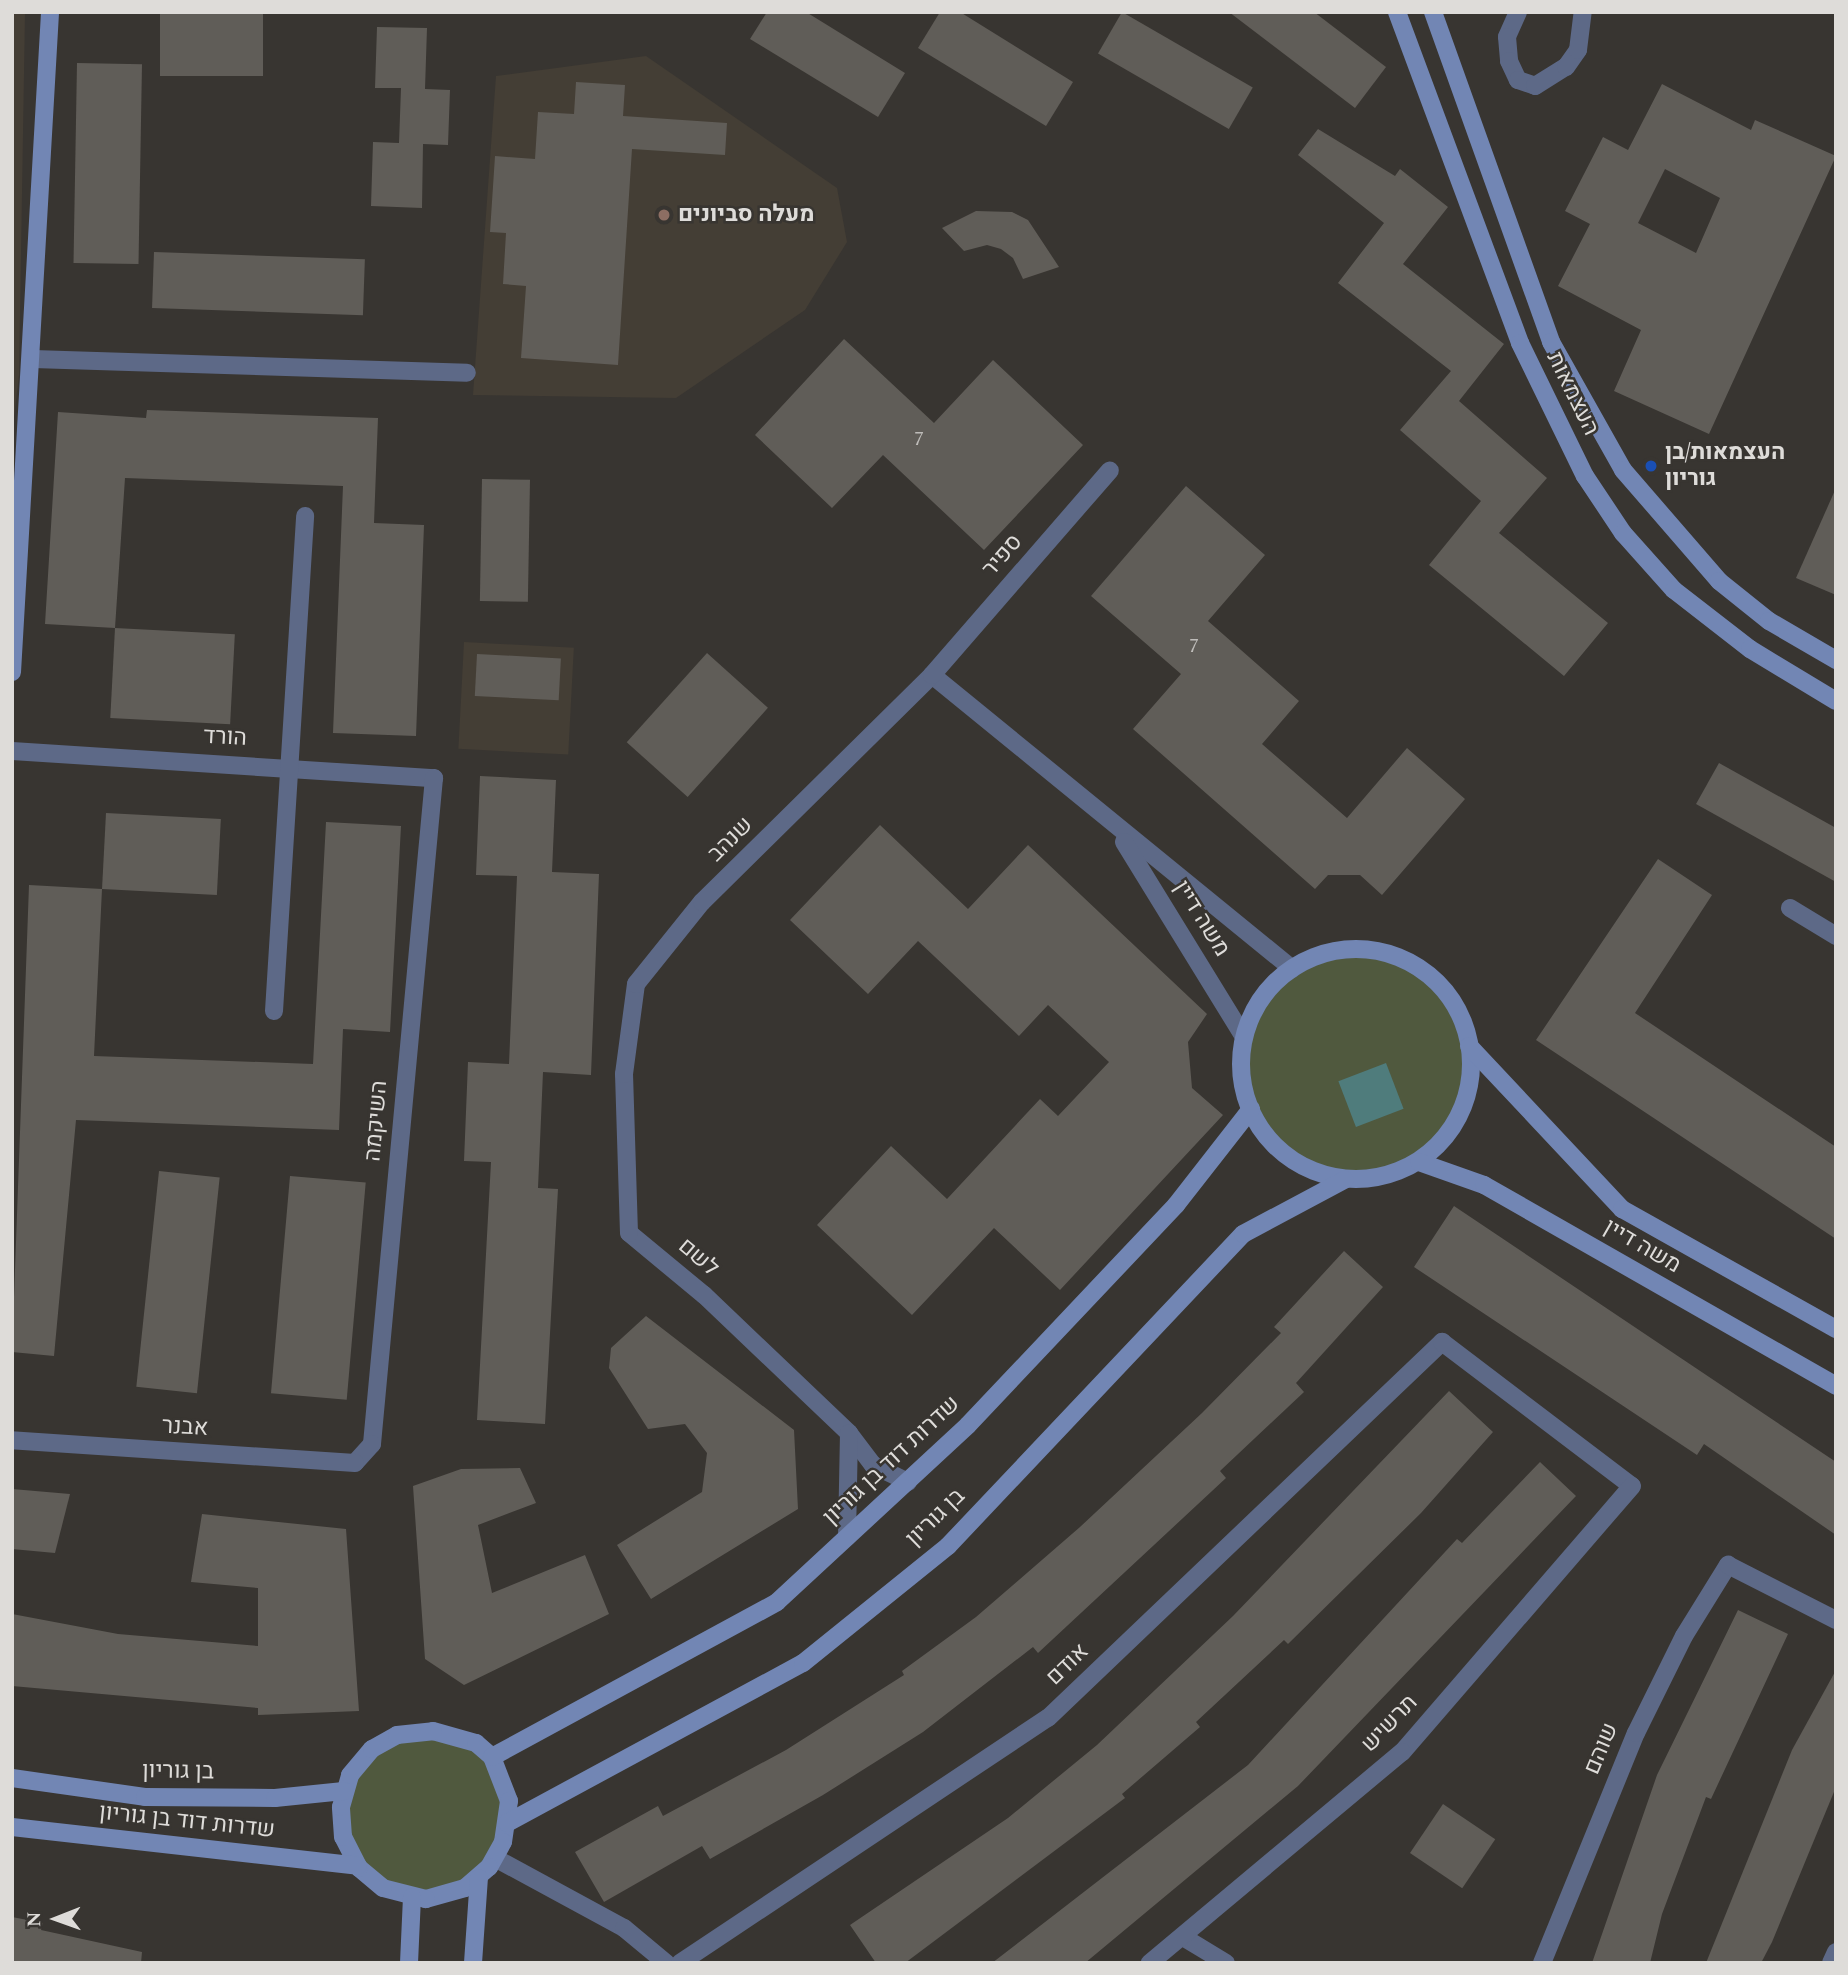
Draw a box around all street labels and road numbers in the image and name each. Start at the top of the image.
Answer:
street label: העצמאות [1540,348,1604,440]
street label: ספיר [977,529,1029,583]
street label: הורד [203,723,247,753]
street label: שנהב [703,812,759,868]
street label: משה דיין [1167,876,1235,962]
street label: השיקמה [360,1079,394,1163]
street label: משה דיין [1598,1214,1686,1280]
street label: לשם [672,1233,724,1283]
street label: שדרות דוד בן גוריון [818,1391,966,1531]
street label: אבנר [161,1413,209,1443]
street label: בן גוריון [901,1483,971,1553]
street label: אודם [1041,1638,1095,1692]
street label: תרשיש [1356,1690,1424,1758]
street label: שוהם [1579,1719,1625,1779]
street label: בן גוריון [142,1758,214,1786]
street label: שדרות דוד בן גוריון [98,1799,276,1845]

